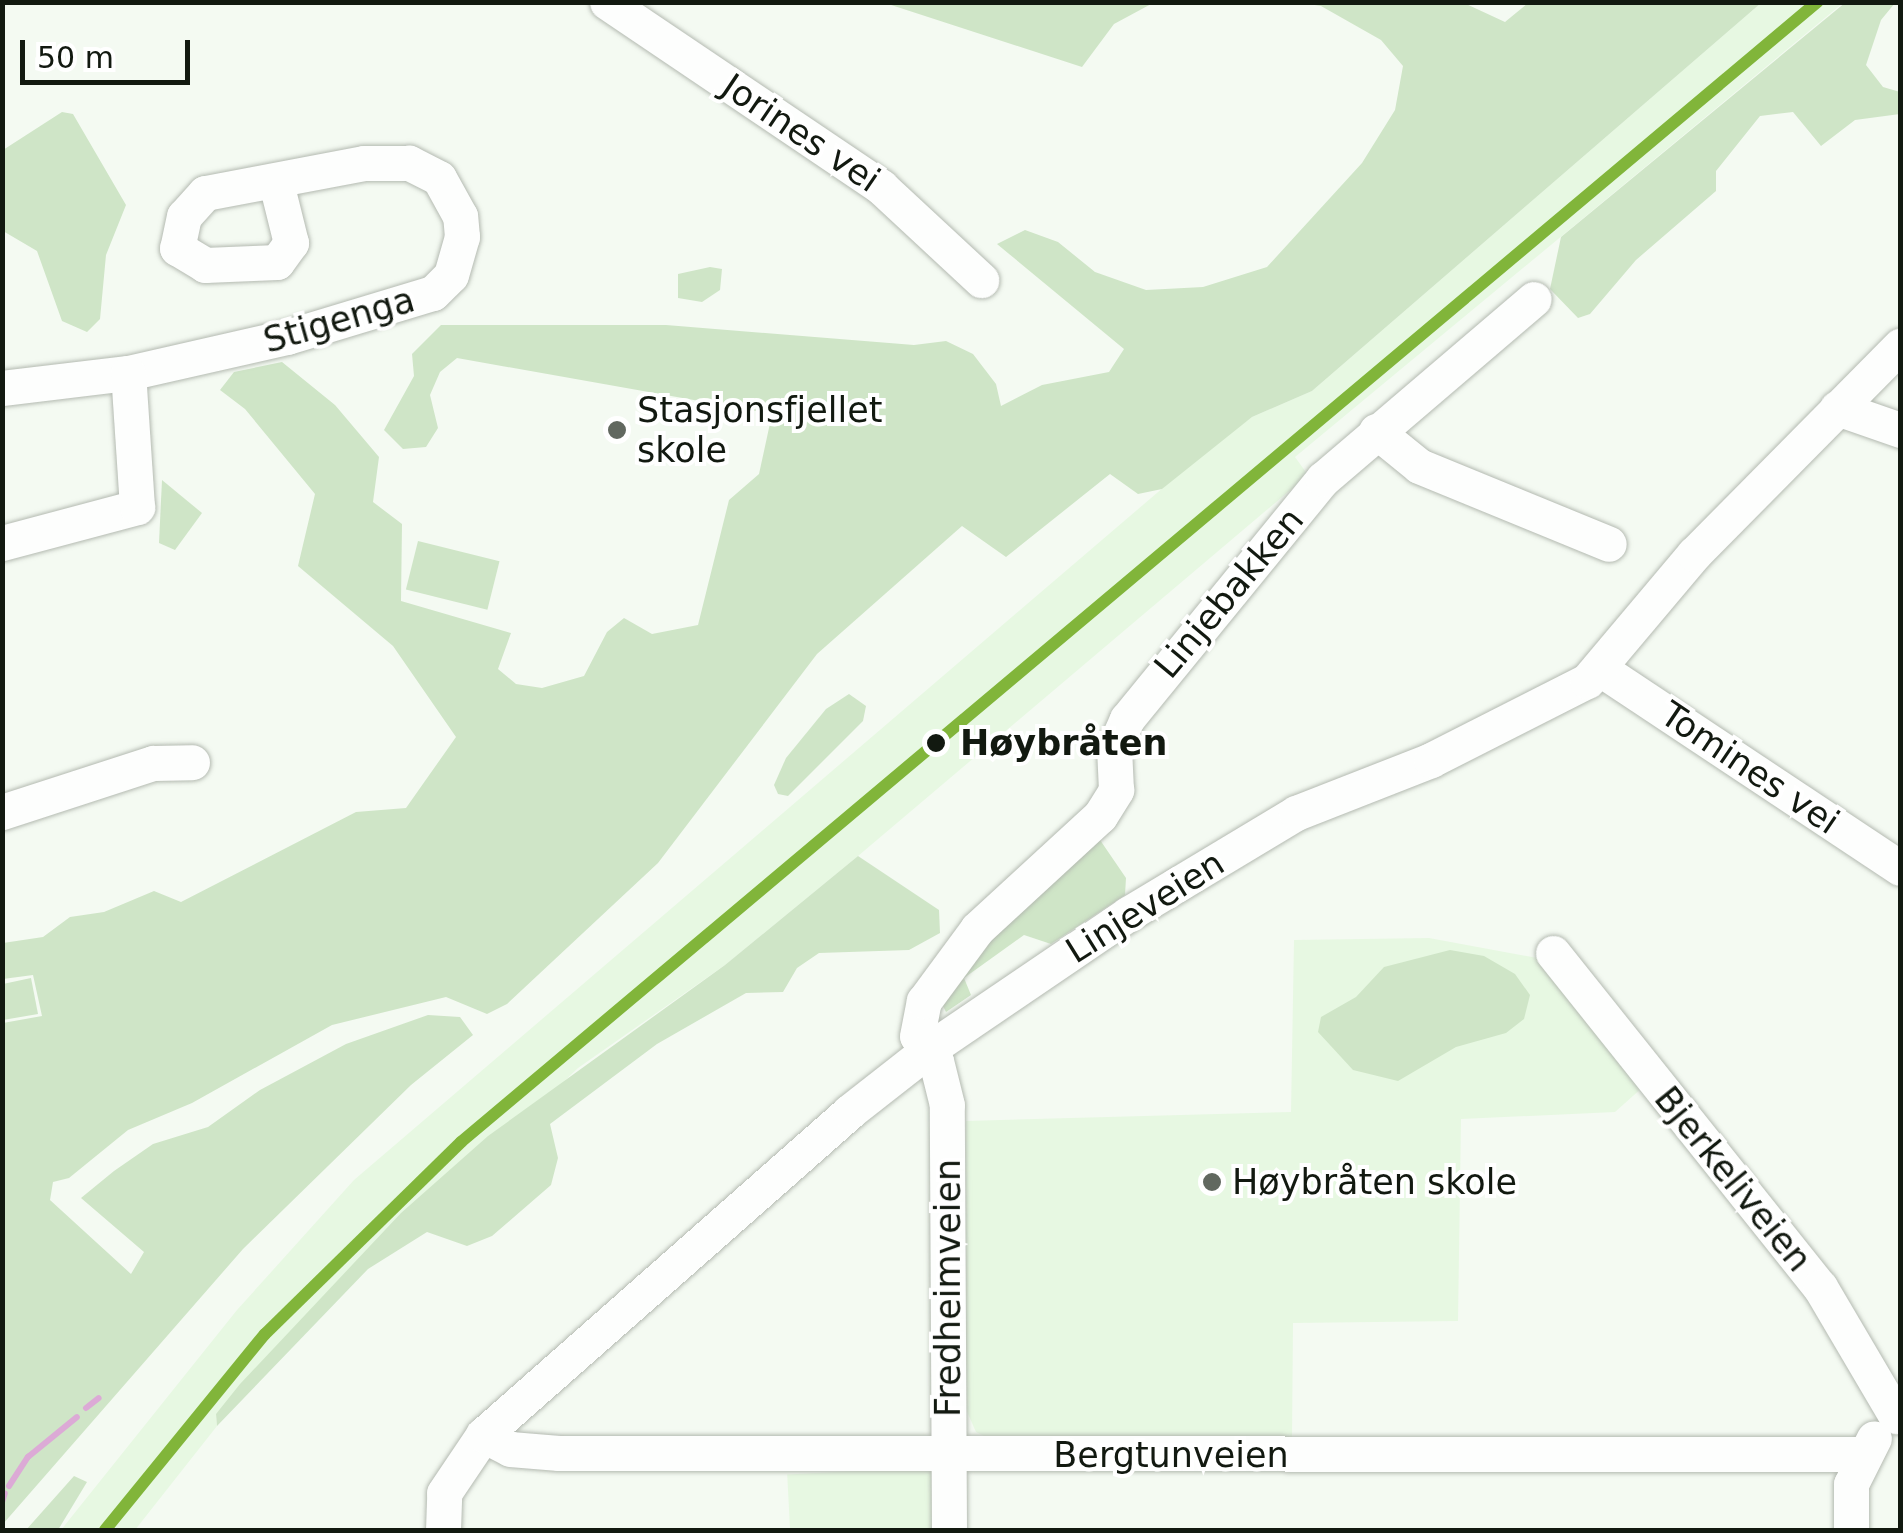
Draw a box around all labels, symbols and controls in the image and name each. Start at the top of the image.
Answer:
scale bar [25,20,195,82]
text: 50 m [37,40,114,75]
street label: Jorines vei [714,65,888,201]
street label: Stigenga [259,278,419,362]
place label: Stasjonsfjellet skole [637,389,882,471]
marker: Stasjonsfjellet skole [606,419,628,441]
street label: Linjebakken [1146,499,1312,687]
street label: Tomines vei [1653,693,1847,843]
place label: Høybråten [960,722,1167,764]
marker: Høybråten [921,728,951,758]
street label: Linjeveien [1058,842,1232,972]
street label: Bjerkeliveien [1646,1078,1820,1280]
street label: Fredheimveien [927,1159,969,1417]
place label: Høybråten skole [1232,1161,1517,1203]
marker: Høybråten skole [1201,1171,1223,1193]
street label: Bergtunveien [1053,1434,1289,1476]

